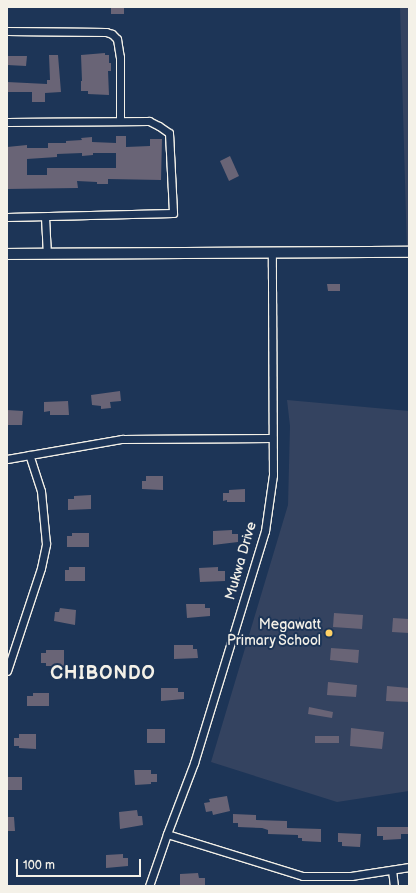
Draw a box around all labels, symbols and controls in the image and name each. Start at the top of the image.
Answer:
street label: Mukwa Drive [222,520,260,602]
place label: Megawatt Primary School [226,617,321,650]
marker: Megawatt Primary School [324,628,334,638]
district label: CHIBONDO [50,663,156,685]
scale bar [18,851,143,877]
text: 100 m [23,858,55,873]

